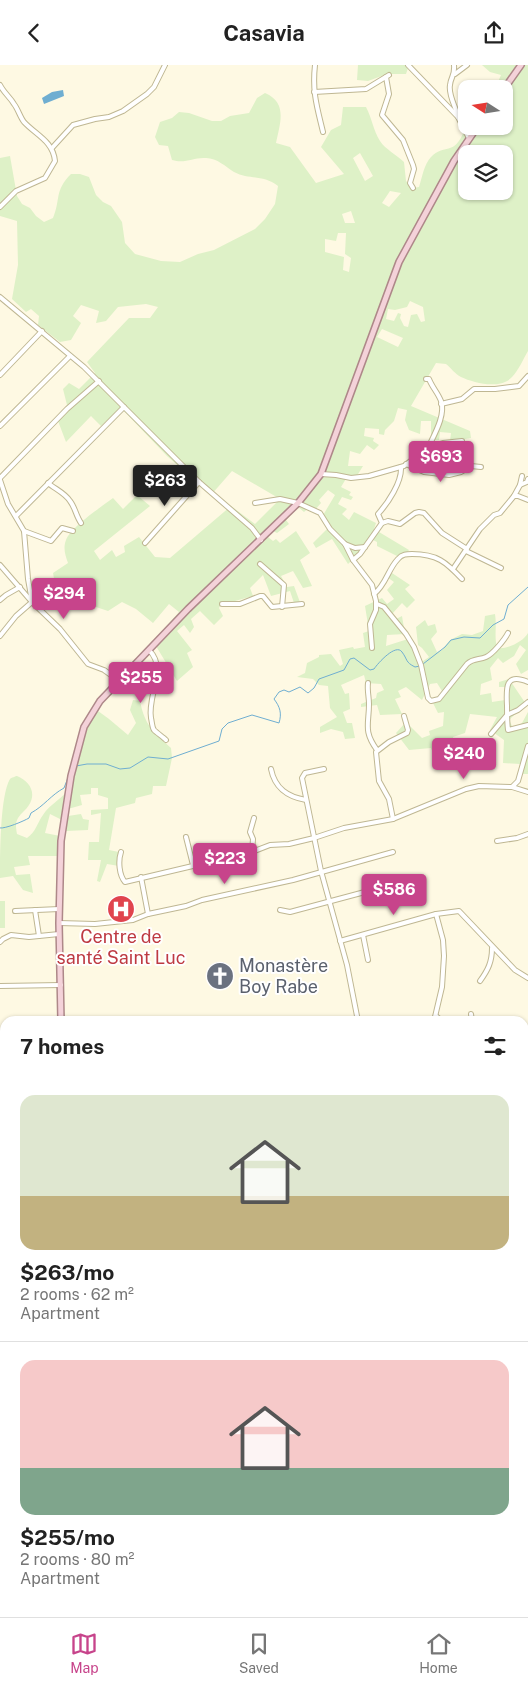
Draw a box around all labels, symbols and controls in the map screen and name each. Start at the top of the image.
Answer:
icon: back [20,19,48,47]
icon: share [480,19,508,47]
text: Casavia [223,20,305,46]
north arrow [458,80,512,135]
map controls [458,80,513,200]
button: layers [458,145,513,200]
pin: $693 [411,441,471,483]
text: $693 [420,447,462,466]
pin: $263 [135,465,195,507]
text: $263 [144,471,186,490]
pin: $294 [34,577,94,620]
text: $294 [43,584,85,603]
pin: $255 [111,661,171,704]
text: $255 [120,668,162,687]
pin: $240 [434,737,494,780]
text: $240 [443,744,485,763]
pin: $223 [195,843,255,885]
text: $223 [204,849,246,868]
pin: $586 [364,873,424,916]
text: $586 [373,880,415,899]
hospital icon: Centre de santé Saint Luc [106,894,136,924]
place label: Centre de santé Saint Luc [57,926,185,968]
place label: Monastère Boy Rabe [239,955,328,997]
church icon: Monastère Boy Rabe [205,961,235,991]
icon: filters [481,1032,509,1060]
text: 7 homes [20,1034,104,1059]
icon: home [220,1127,310,1217]
text: $263/mo [20,1260,114,1285]
text: 2 rooms · 62 m² [20,1285,134,1304]
text: Apartment [20,1304,100,1323]
icon: home [220,1393,310,1483]
text: $255/mo [20,1525,115,1550]
text: 2 rooms · 80 m² [20,1550,134,1569]
text: Apartment [20,1569,100,1588]
tab: Map [70,1630,99,1676]
tab: Saved [239,1630,279,1676]
tab: Home [419,1630,458,1676]

